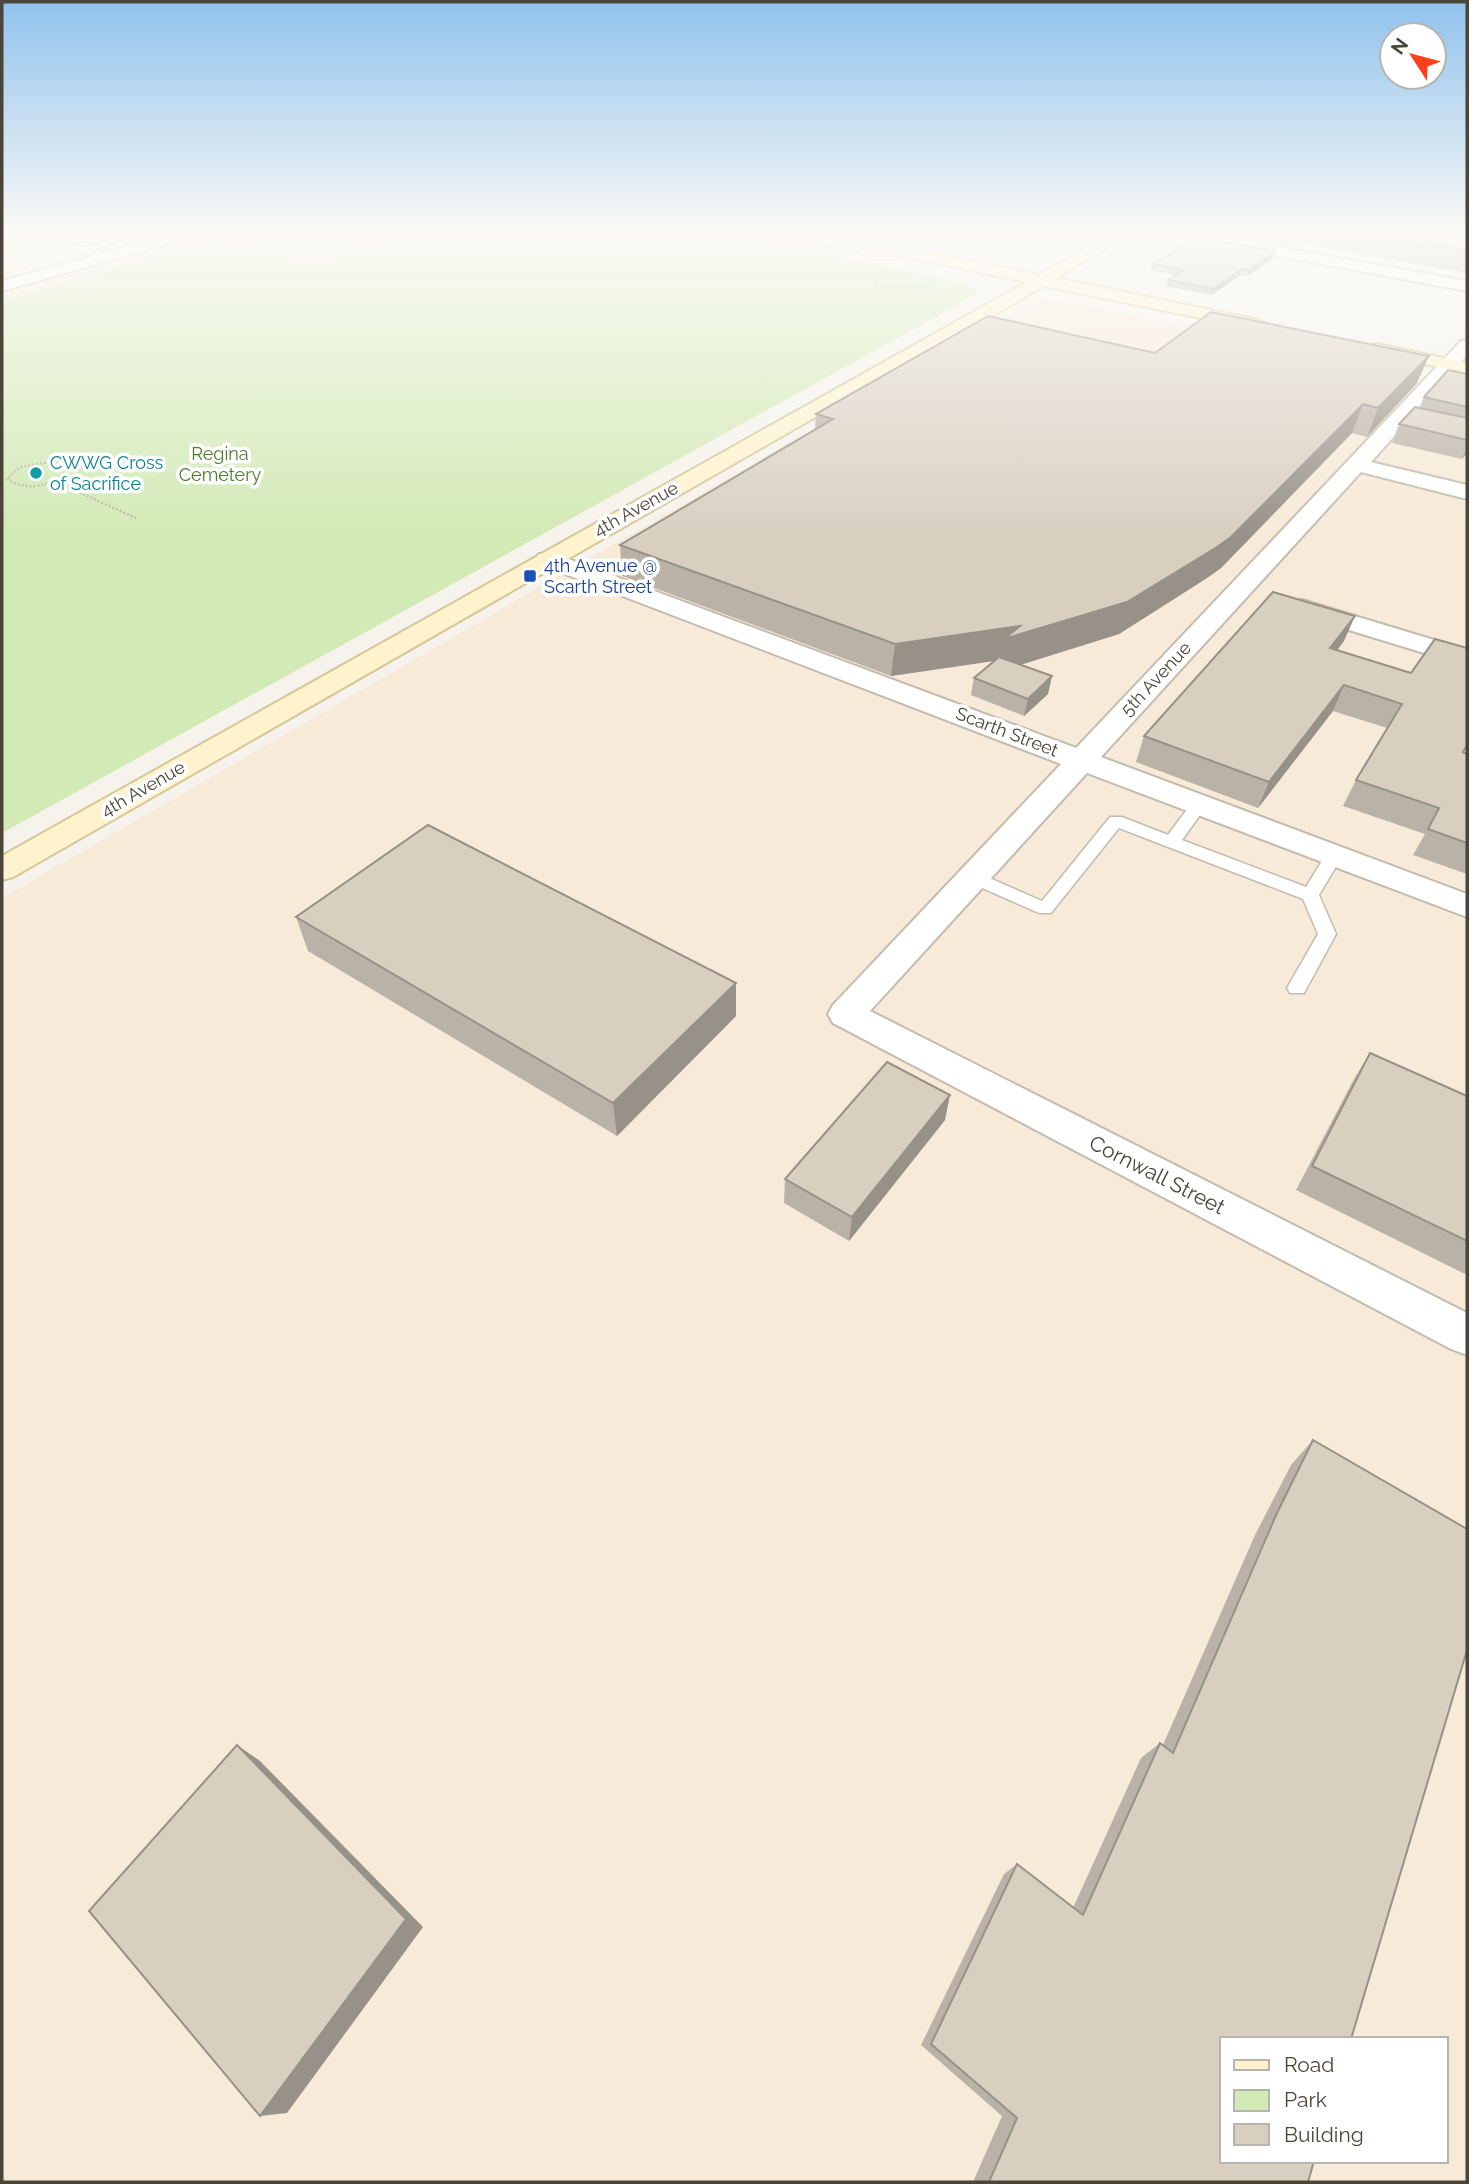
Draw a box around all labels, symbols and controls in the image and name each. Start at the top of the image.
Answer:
north arrow [1378,21,1448,91]
text: N [1386,34,1412,58]
park label: Regina Cemetery [179,443,261,485]
place label: CWWG Cross of Sacrifice [50,452,164,494]
marker: CWWG Cross of Sacrifice [28,465,44,481]
street label: 4th Avenue [590,476,682,540]
place label: 4th Avenue @ Scarth Street [544,555,657,597]
marker: 4th Avenue @ Scarth Street [522,568,538,584]
street label: 5th Avenue [1116,637,1196,720]
street label: Scarth Street [953,702,1061,761]
street label: 4th Avenue [97,756,189,821]
street label: Cornwall Street [1085,1130,1229,1219]
legend [1220,2037,1448,2163]
text: Road [1284,2052,1334,2077]
text: Park [1284,2087,1327,2112]
text: Building [1284,2122,1364,2147]

